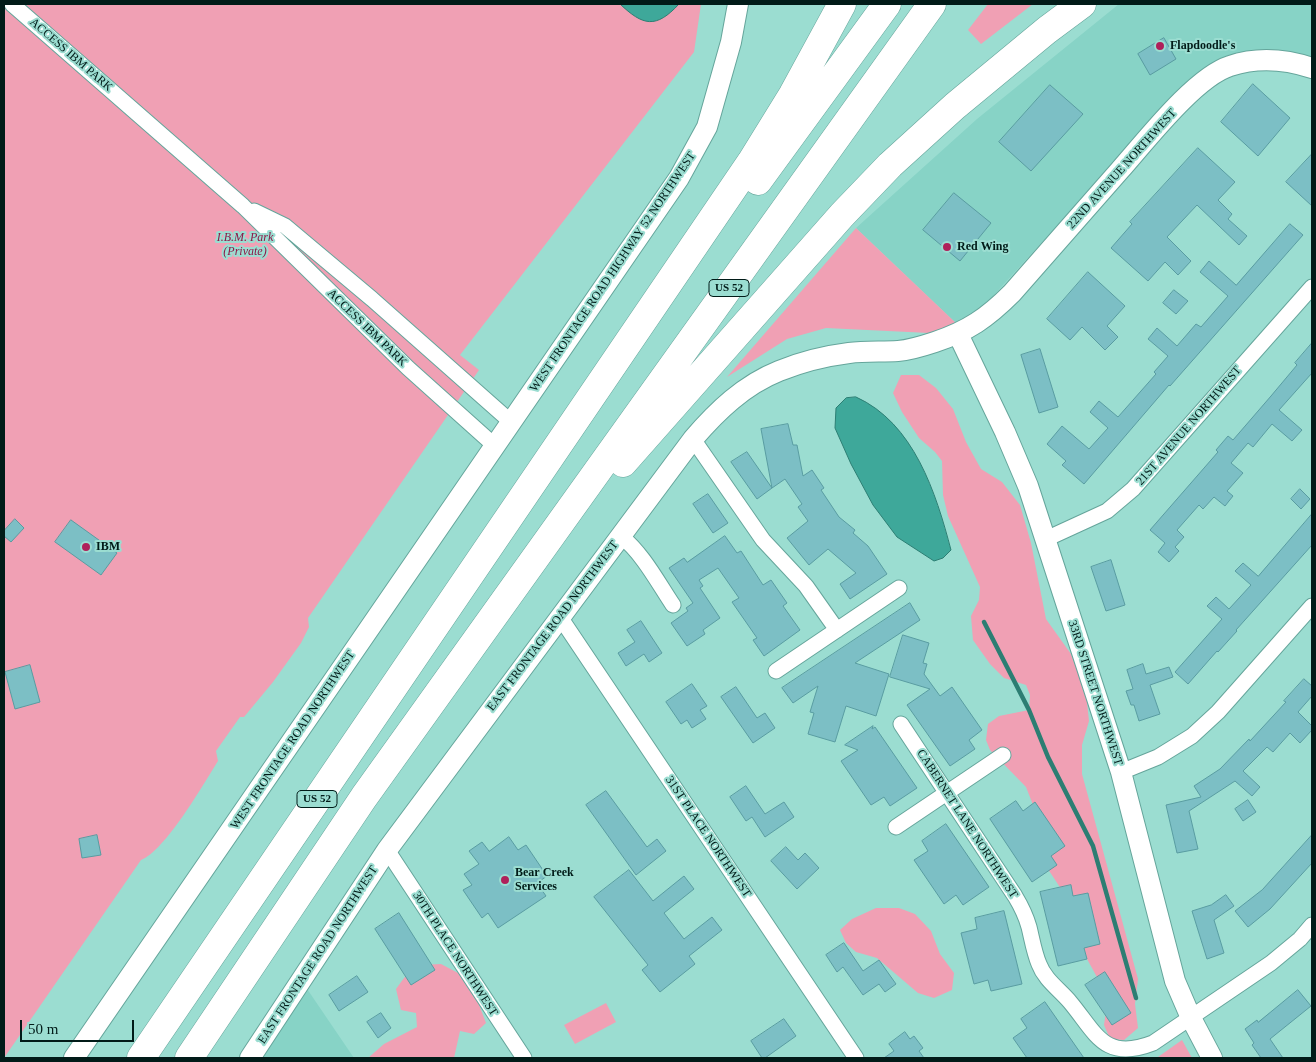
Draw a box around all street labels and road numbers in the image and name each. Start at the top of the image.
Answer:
street label: ACCESS IBM PARK [27,15,115,95]
street label: 22ND AVENUE NORTHWEST [1064,106,1180,232]
street label: WEST FRONTAGE ROAD HIGHWAY 52 NORTHWEST [527,149,699,395]
road number: US 52 [709,280,749,296]
street label: ACCESS IBM PARK [324,286,410,370]
street label: 21ST AVENUE NORTHWEST [1133,364,1245,488]
street label: EAST FRONTAGE ROAD NORTHWEST [484,538,622,714]
street label: 33RD STREET NORTHWEST [1065,619,1125,767]
street label: WEST FRONTAGE ROAD NORTHWEST [228,648,358,832]
street label: CABERNET LANE NORTHWEST [913,747,1021,901]
street label: 31ST PLACE NORTHWEST [662,774,754,900]
road number: US 52 [297,791,337,808]
street label: EAST FRONTAGE ROAD NORTHWEST [255,863,381,1047]
street label: 30TH PLACE NORTHWEST [409,889,501,1019]

